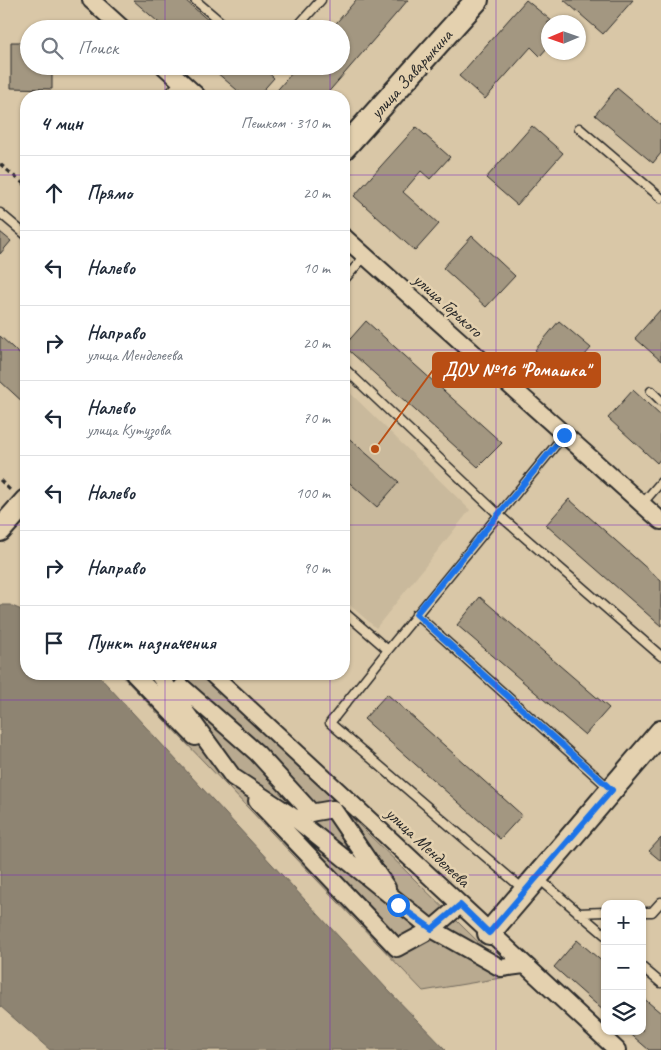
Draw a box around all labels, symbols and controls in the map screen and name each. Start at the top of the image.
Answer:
north arrow [541,15,586,60]
search box [20,20,350,75]
street label: улица Заварыкина [364,23,458,124]
icon: search [38,34,66,62]
text: Поиск [78,36,118,60]
text: 4 мин [40,110,83,136]
text: Пешком · 310 m [241,113,330,133]
icon: ahead [40,179,68,207]
text: Прямо [87,181,132,205]
text: 20 m [303,183,330,203]
icon: left [40,254,68,282]
text: Налево [87,256,135,280]
text: 10 m [303,258,330,278]
street label: улица Горького [408,268,488,343]
text: Направо [87,321,145,345]
icon: right [40,329,68,357]
text: 20 m [303,333,330,353]
text: улица Менделеева [87,345,182,365]
callout: ДОУ №16 "Ромашка" [433,353,600,387]
text: ДОУ №16 "Ромашка" [442,358,594,382]
text: Налево [87,396,135,420]
icon: left [40,404,68,432]
text: 70 m [303,408,330,428]
text: улица Кутузова [87,420,171,440]
route end [553,424,576,447]
icon: left [40,479,68,507]
text: Налево [87,481,135,505]
text: 100 m [296,483,330,503]
icon: right [40,554,68,582]
text: Направо [87,556,145,580]
text: 90 m [303,558,330,578]
icon: arrive [40,629,68,657]
text: Пункт назначения [87,631,216,655]
street label: улица Менделеева [381,802,476,893]
route start [387,894,410,917]
map controls [601,900,646,1035]
button: + [601,900,646,945]
button: − [601,945,646,990]
button: layers [601,990,646,1035]

